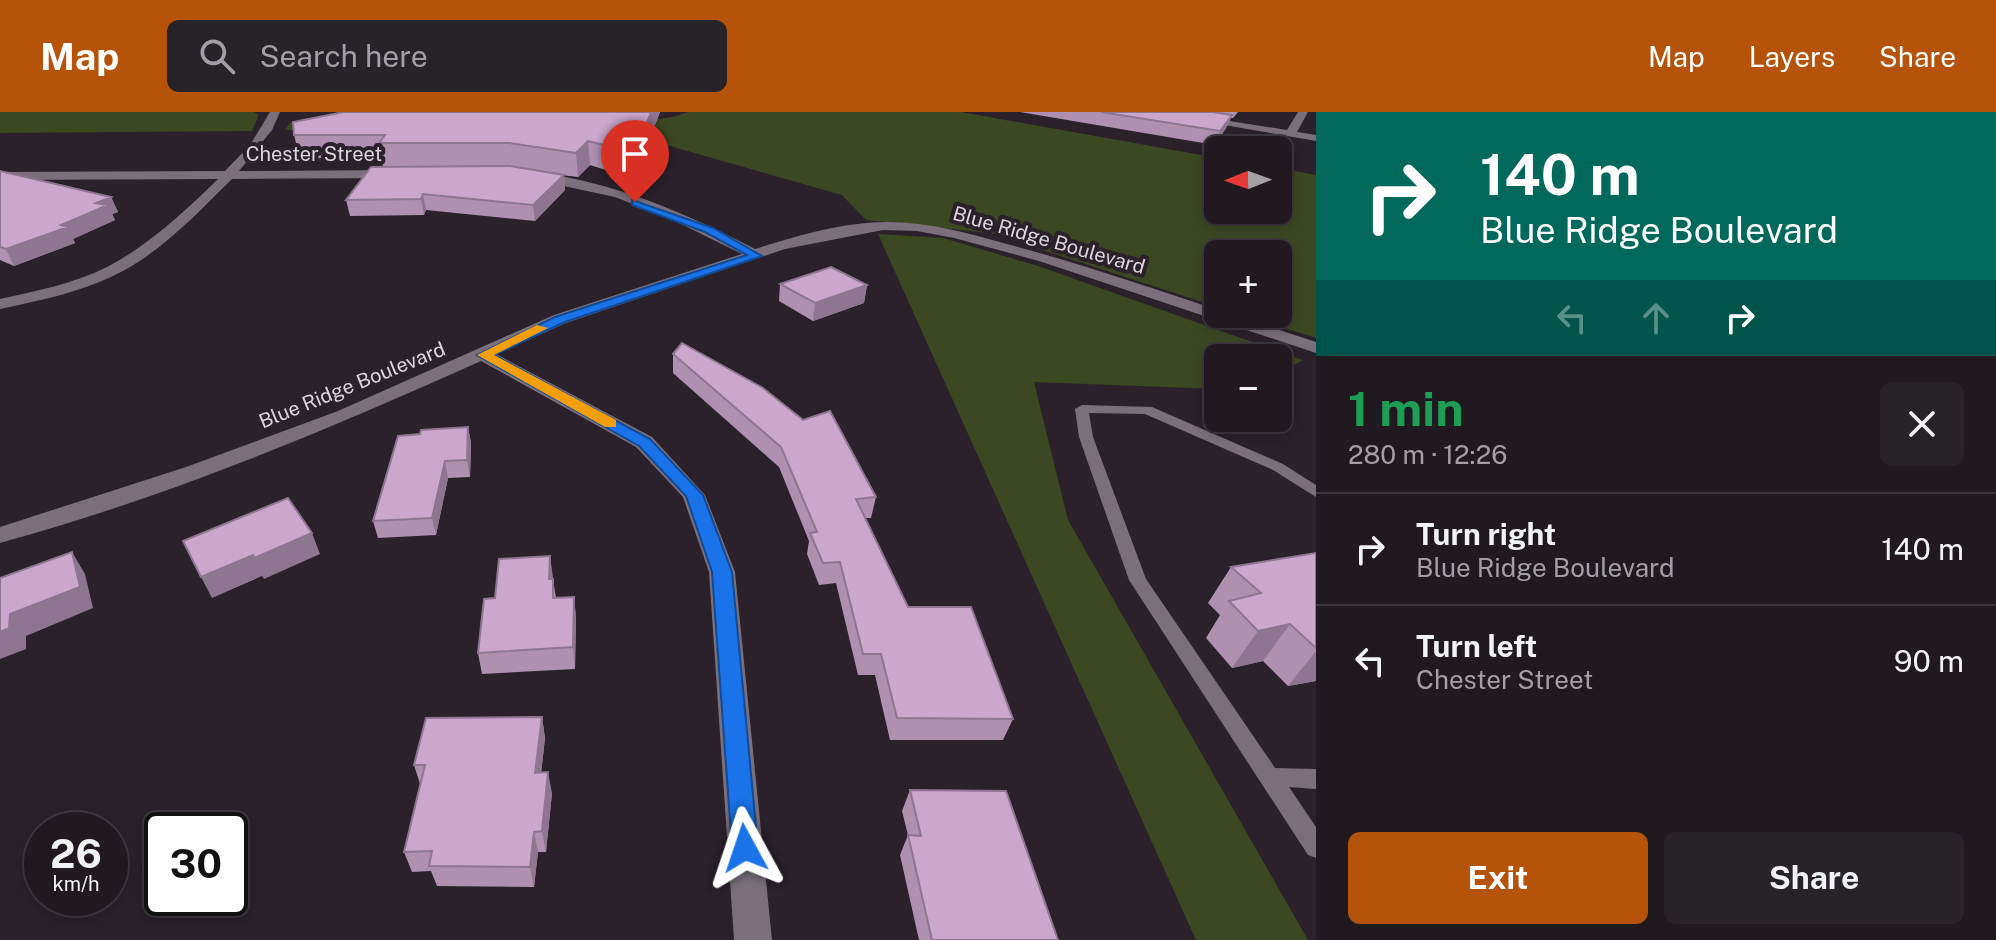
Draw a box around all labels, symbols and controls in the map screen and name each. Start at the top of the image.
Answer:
search box [167,20,727,92]
text: Map [40,34,119,79]
icon: search [195,34,239,78]
text: Search here [259,38,428,74]
text: Map [1648,40,1705,73]
text: Layers [1749,40,1835,73]
text: Share [1879,40,1956,73]
pin [601,120,669,202]
icon: arrive [613,132,657,176]
north arrow [1204,136,1292,224]
map controls [1204,136,1292,432]
street label: Chester Street [246,142,382,166]
text: 140 m [1480,142,1640,208]
icon: right [1348,144,1452,248]
street label: Blue Ridge Boulevard [950,201,1148,279]
text: Blue Ridge Boulevard [1480,209,1838,251]
button: + [1204,240,1292,328]
icon: left [1550,296,1594,340]
icon: ahead [1634,296,1678,340]
icon: right [1718,296,1762,340]
street label: Blue Ridge Boulevard [255,337,449,433]
button: − [1204,344,1292,432]
text: 1 min [1348,380,1464,437]
button: close [1880,382,1964,466]
text: 280 m · 12:26 [1348,439,1507,470]
text: Turn right [1416,516,1556,552]
icon: right [1348,527,1392,571]
text: 140 m [1881,531,1964,567]
text: Blue Ridge Boulevard [1416,552,1675,583]
text: Turn left [1416,628,1537,664]
icon: left [1348,639,1392,683]
text: 90 m [1894,643,1964,679]
text: Chester Street [1416,664,1593,695]
position arrow [703,806,787,890]
speed limit sign: 30 [144,812,248,916]
text: 26 [50,830,102,877]
button: Exit [1348,832,1648,924]
button: Share [1664,832,1964,924]
text: km/h [52,872,100,896]

